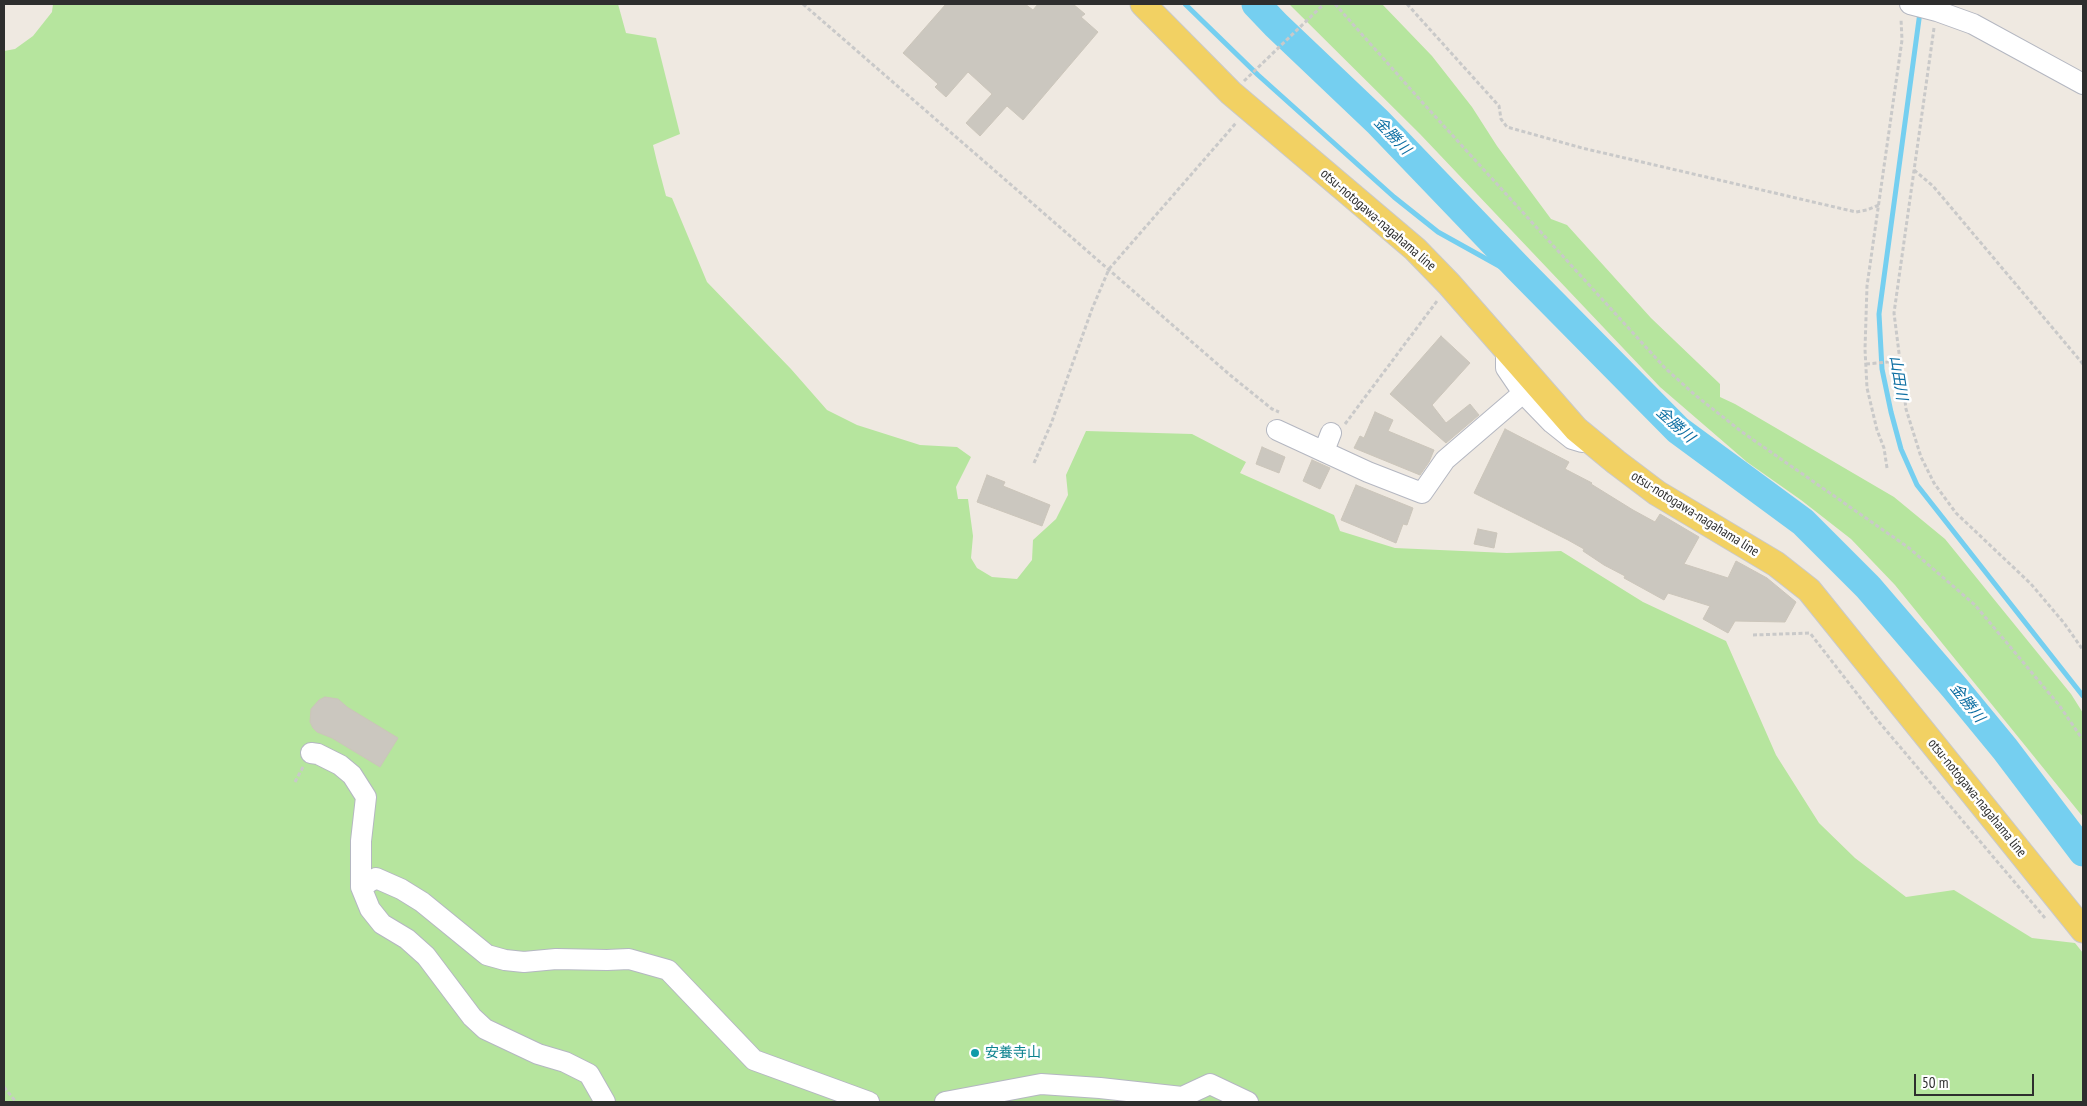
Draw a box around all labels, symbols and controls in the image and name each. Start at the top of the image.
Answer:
water label: 金勝川 [1370,114,1414,158]
street label: otsu-notogawa-nagahama line [1317,165,1439,275]
water label: 山田川 [1886,354,1910,402]
water label: 金勝川 [1652,403,1698,447]
street label: otsu-notogawa-nagahama line [1628,468,1762,560]
water label: 金勝川 [1946,680,1988,726]
street label: otsu-notogawa-nagahama line [1924,735,2030,861]
place label: 安養寺山 [985,1045,1041,1061]
marker: 安養寺山 [969,1047,981,1059]
scale bar [1917,1064,2037,1096]
text: 50 m [1922,1073,1948,1092]

